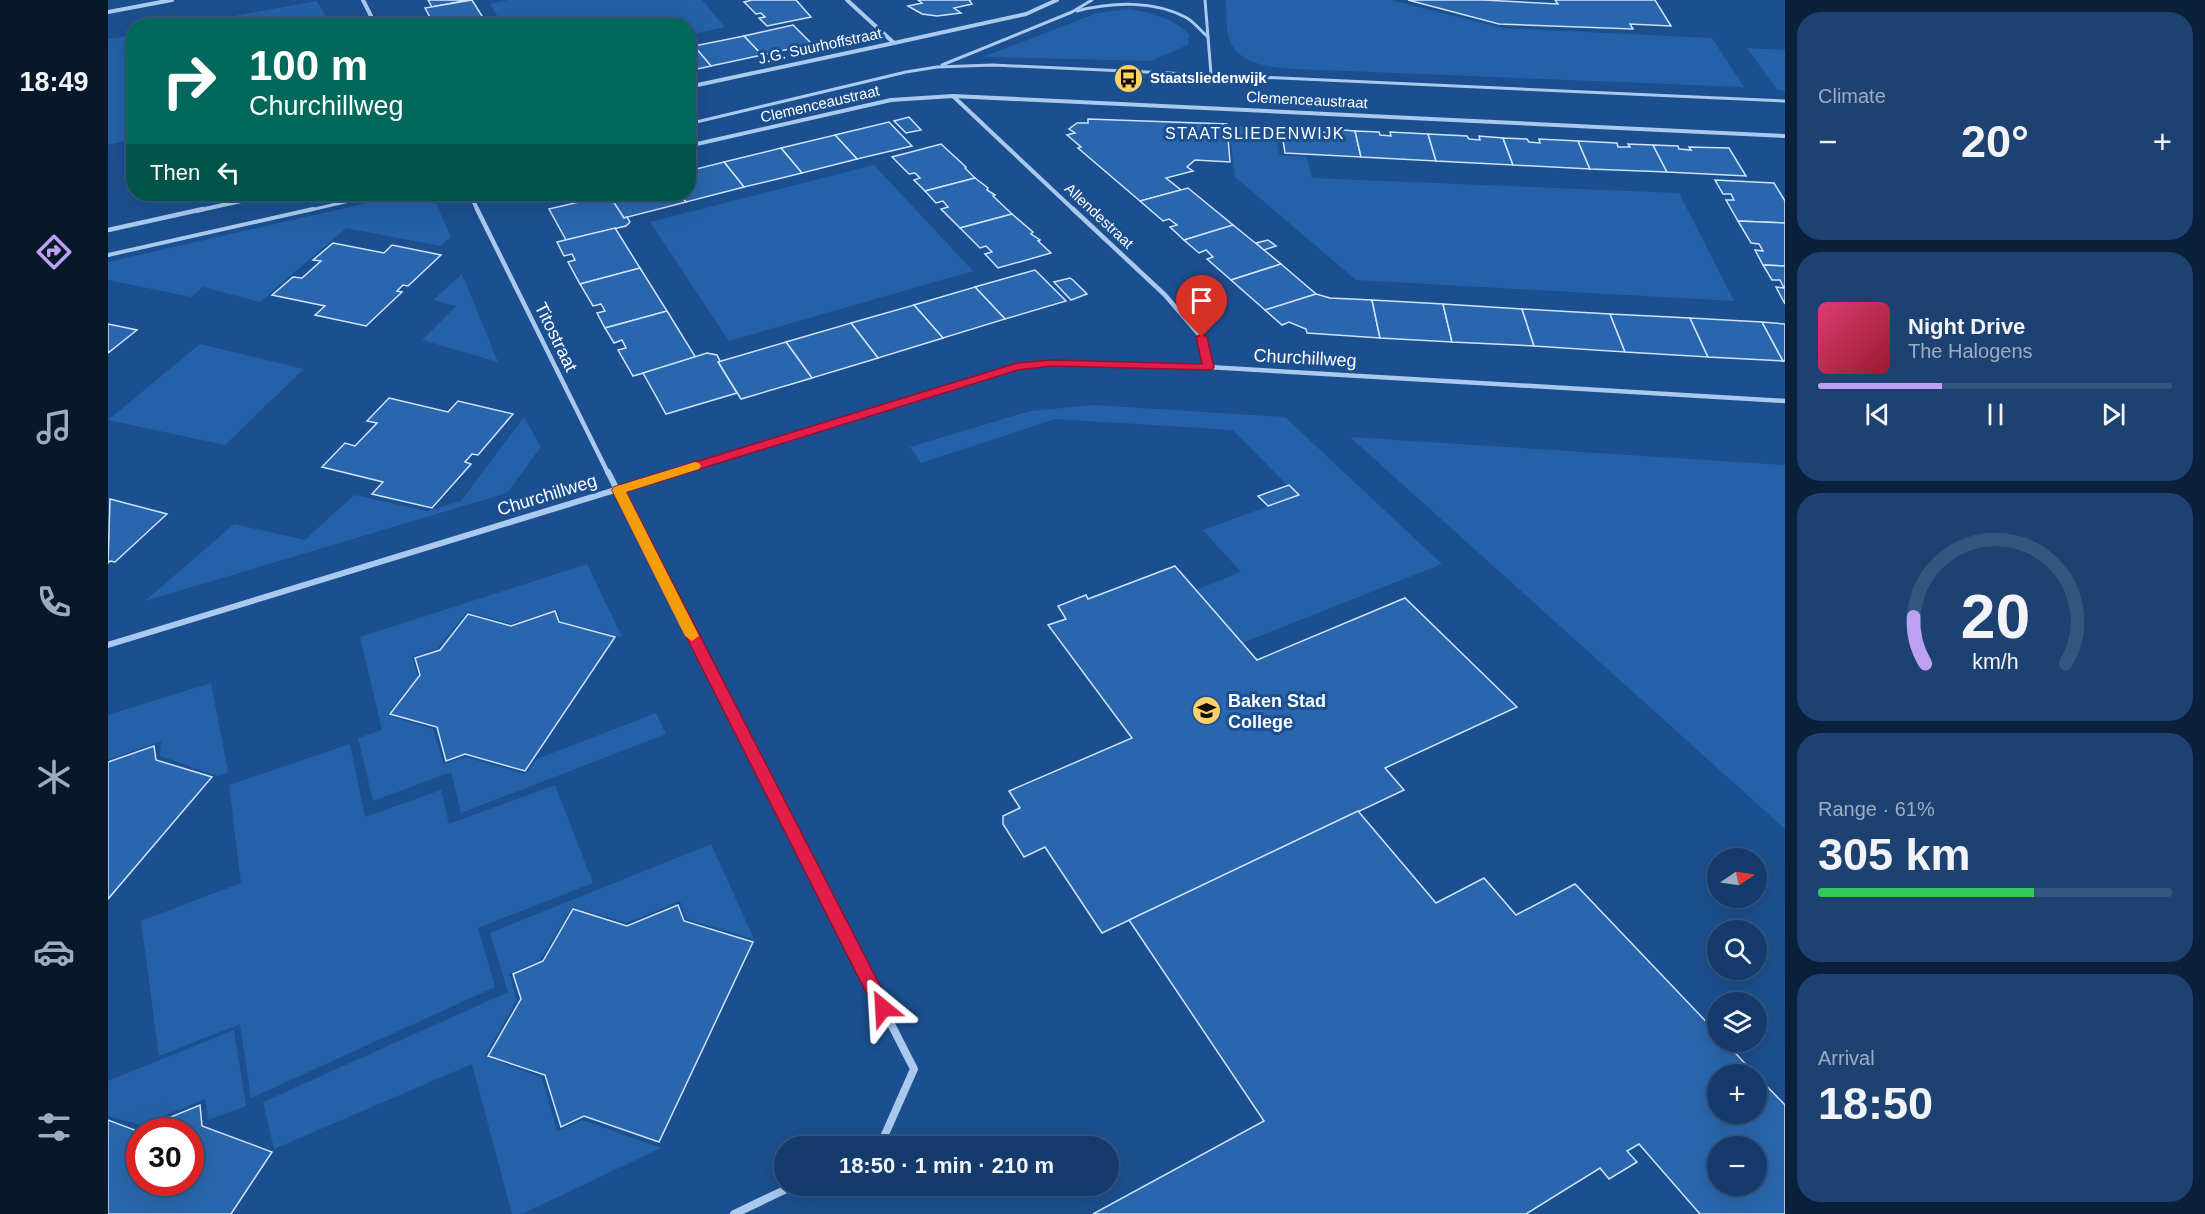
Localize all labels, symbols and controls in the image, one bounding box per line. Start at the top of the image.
street label: J.G. Suurhoffstraat [757,24,884,67]
icon: right [150,42,228,120]
text: 100 m [249,42,368,89]
bus stop icon: Staatsliedenwijk [1113,62,1145,94]
text: 18:49 [19,67,89,97]
place label: Staatsliedenwijk [1150,69,1267,86]
street label: Clemenceaustraat [759,81,882,125]
text: Climate [1818,85,1886,107]
street label: Clemenceaustraat [1246,88,1369,111]
text: Churchillweg [249,91,404,121]
text: 20° [1961,116,2029,167]
text: − [1818,123,1837,160]
text: + [2153,123,2172,160]
district label: STAATSLIEDENWIJK [1165,125,1345,142]
icon: left [212,156,245,189]
text: Then [150,160,200,185]
street label: Allendestraat [1062,180,1138,252]
icon: directions [33,231,75,273]
pin [1176,275,1227,337]
icon: arrive [1185,284,1218,317]
street label: Titostraat [531,299,581,375]
text: Night Drive [1908,314,2025,339]
text: The Halogens [1908,340,2033,362]
street label: Churchillweg [1253,345,1357,371]
icon: previous [1861,398,1894,431]
icon: pause [1979,398,2012,431]
icon: next [2097,398,2130,431]
icon: music [33,406,75,448]
street label: Churchillweg [495,470,599,520]
icon: phone [33,581,75,623]
text: 20 [1960,582,2030,651]
text: km/h [1972,650,2018,674]
place label: Baken Stad College [1228,691,1326,732]
school or university icon: Baken Stad College [1191,695,1223,727]
icon: climate [33,756,75,798]
text: Range · 61% [1818,798,1935,820]
text: 305 km [1818,829,1971,880]
north arrow [1707,848,1767,908]
map controls [1707,848,1767,1196]
button: search [1707,920,1767,980]
icon: car [33,931,75,973]
position arrow [851,976,915,1040]
button: layers [1707,992,1767,1052]
text: Arrival [1818,1047,1875,1069]
button: + [1707,1064,1767,1124]
text: 18:50 [1818,1078,1933,1129]
icon: filters [33,1106,75,1148]
speed limit sign: 30 [126,1118,204,1196]
button: − [1707,1136,1767,1196]
text: 18:50 · 1 min · 210 m [839,1153,1054,1178]

